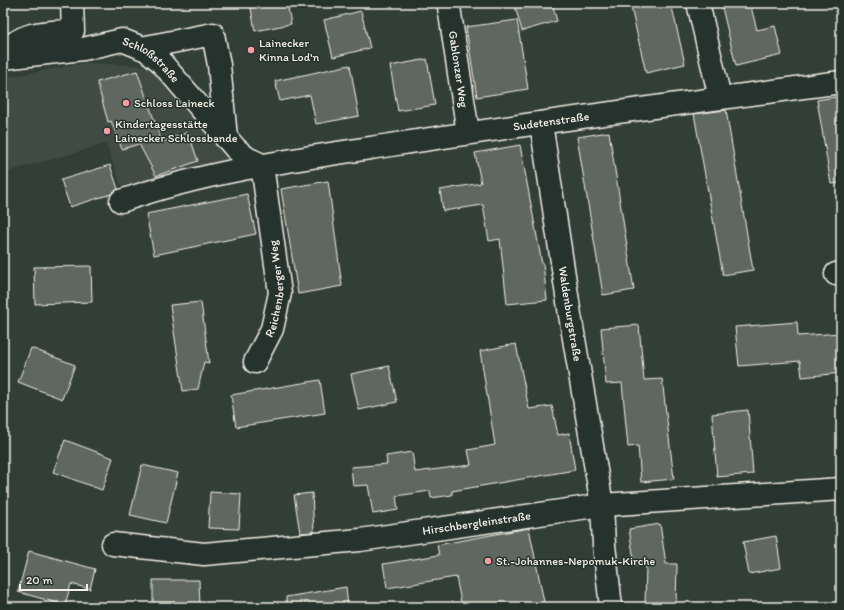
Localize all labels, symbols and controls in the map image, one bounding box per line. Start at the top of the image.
street label: Gablonzer Weg [446,30,471,109]
street label: Schloßstraße [120,34,183,86]
place label: Lainecker Kinna Lod'n [259,36,319,64]
marker: Lainecker Kinna Lod'n [246,45,256,55]
place label: Schloss Laineck [134,96,215,110]
marker: Schloss Laineck [121,98,131,108]
street label: Sudetenstraße [512,109,590,134]
place label: Kindertagesstätte Lainecker Schlossbande [115,117,238,145]
marker: Kindertagesstätte Lainecker Schlossbande [102,126,112,136]
street label: Reichenberger Weg [262,238,287,340]
street label: Waldenburgstraße [556,265,585,363]
street label: Hirschbergleinstraße [422,508,532,538]
place label: St.-Johannes-Nepomuk-Kirche [496,554,655,568]
marker: St.-Johannes-Nepomuk-Kirche [483,556,493,566]
scale bar [20,566,87,592]
text: 20 m [26,573,53,587]

